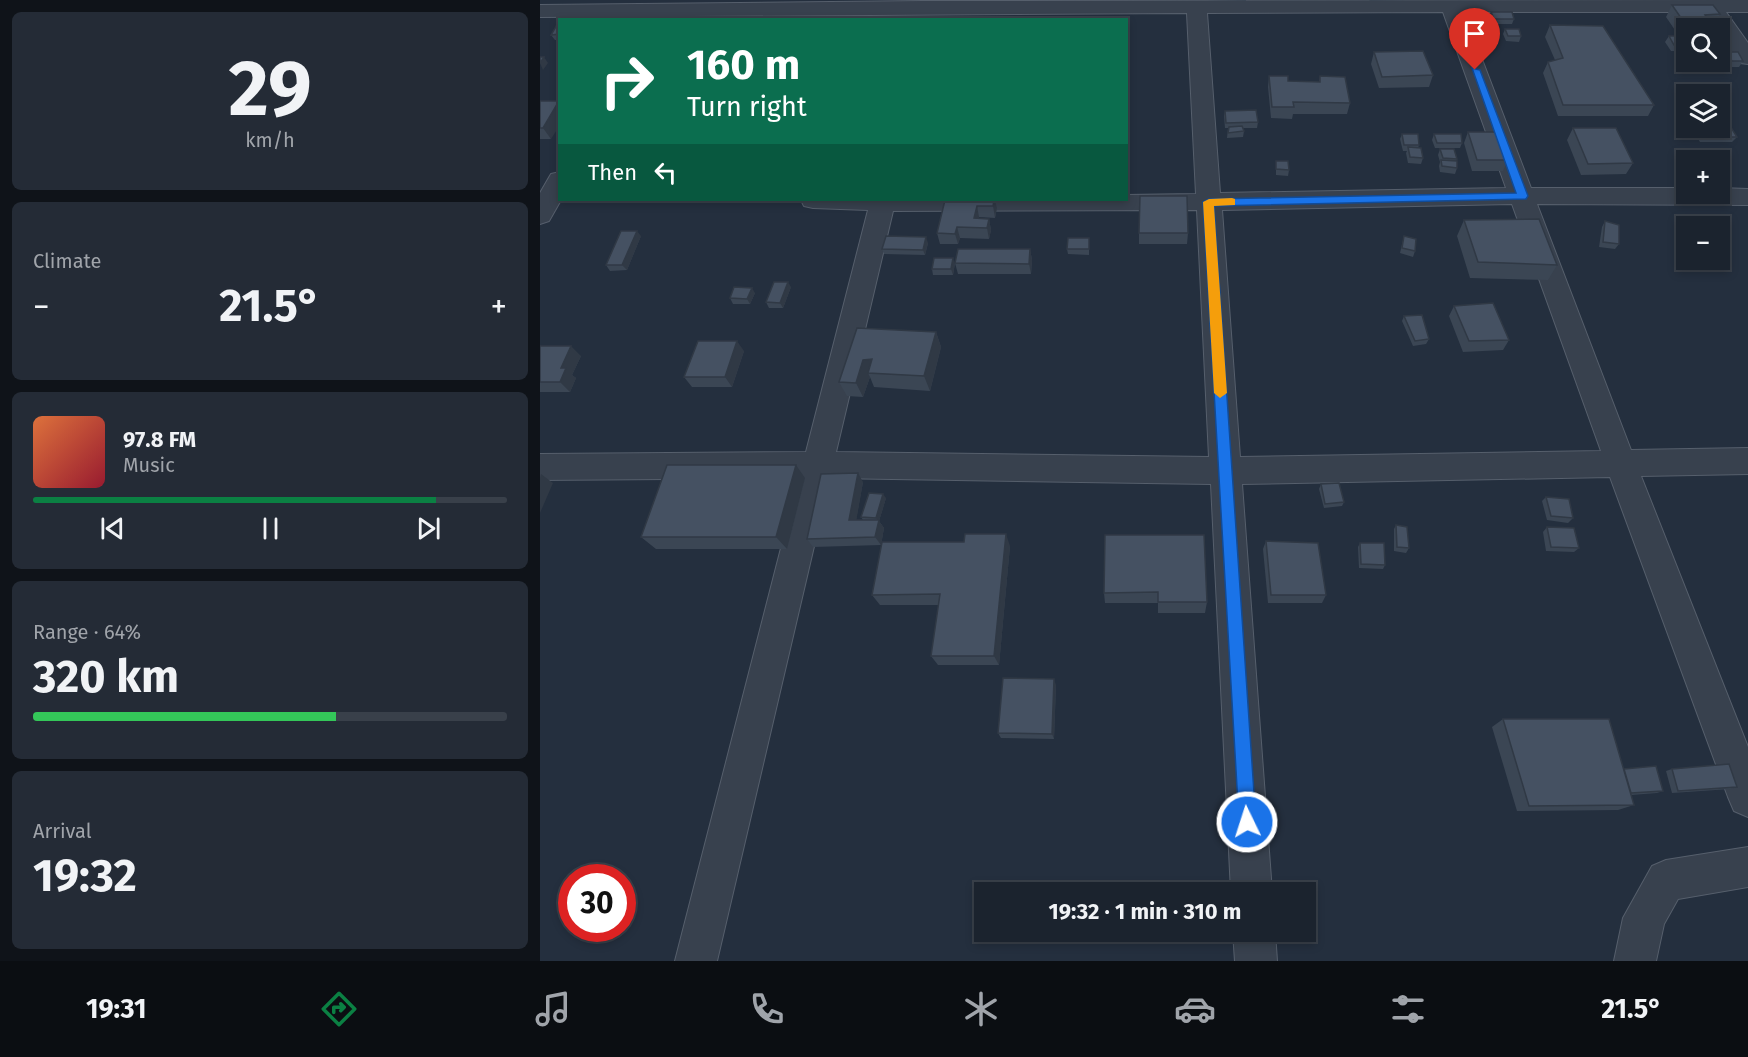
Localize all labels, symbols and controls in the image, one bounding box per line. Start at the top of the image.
pin [1449,8,1500,70]
icon: arrive [1458,17,1491,50]
map controls [1676,18,1730,270]
button: search [1676,18,1730,72]
text: 160 m [687,40,800,90]
text: 29 [228,42,312,136]
icon: right [588,42,666,120]
button: layers [1676,84,1730,138]
text: Turn right [687,91,807,123]
text: km/h [245,128,295,152]
button: + [1676,150,1730,204]
icon: left [649,156,682,189]
text: Then [588,159,637,186]
button: − [1676,216,1730,270]
text: Climate [33,249,101,273]
text: 21.5° [219,279,321,333]
text: − [33,287,50,327]
text: + [491,287,507,327]
text: 97.8 FM [123,426,196,453]
text: Music [123,453,175,477]
icon: previous [96,512,129,545]
icon: pause [254,512,287,545]
icon: next [412,512,445,545]
text: Range · 64% [33,620,141,644]
text: 320 km [33,650,179,704]
position arrow [1215,790,1279,854]
text: Arrival [33,819,92,843]
text: 19:32 [33,849,137,903]
speed limit sign: 30 [558,864,636,942]
text: 19:32 · 1 min · 310 m [1049,898,1241,925]
icon: directions [318,988,360,1030]
icon: music [532,988,574,1030]
icon: phone [746,988,788,1030]
icon: climate [960,988,1002,1030]
icon: car [1174,988,1216,1030]
icon: filters [1387,988,1429,1030]
text: 19:31 [86,993,146,1025]
text: 21.5° [1601,993,1662,1025]

